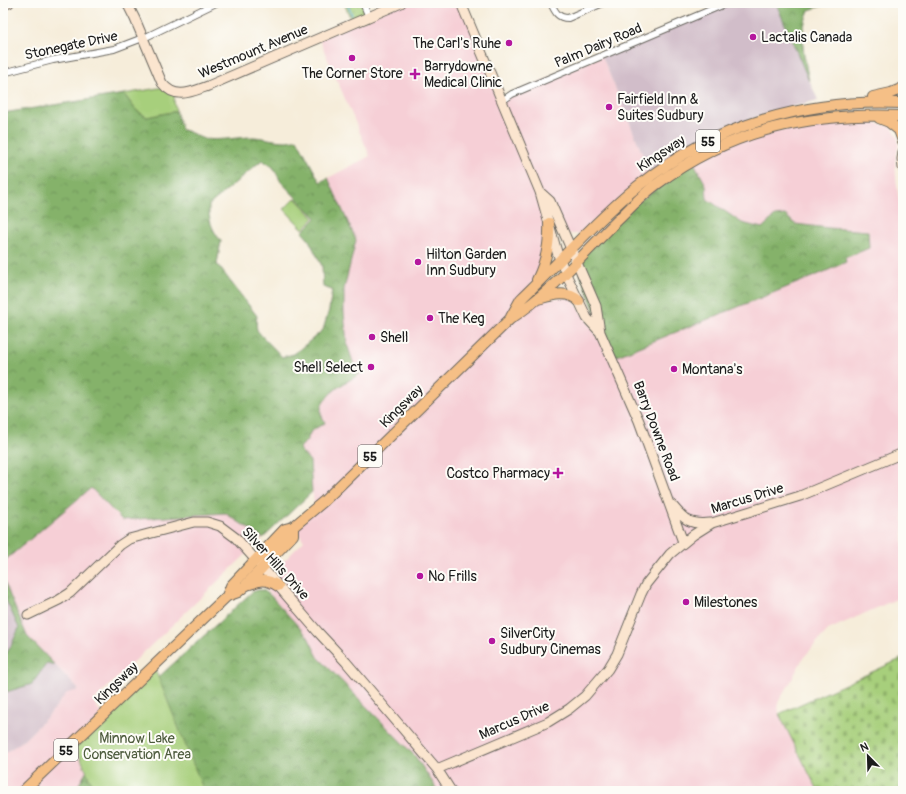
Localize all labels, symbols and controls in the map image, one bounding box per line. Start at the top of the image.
street label: Palm Dairy Road [552,19,645,72]
street label: Westmount Avenue [196,21,311,82]
street label: Stonegate Drive [23,27,119,64]
place label: Lactalis Canada [761,29,852,46]
marker: Lactalis Canada [748,32,758,42]
place label: The Carl's Ruhe [413,35,501,52]
marker: The Carl's Ruhe [504,38,514,48]
marker: The Corner Store [347,53,357,63]
place label: Barrydowne Medical Clinic [424,58,502,91]
place label: The Corner Store [301,65,403,82]
marker: Barrydowne Medical Clinic [409,68,421,80]
place label: Fairfield Inn & Suites Sudbury [617,91,704,124]
marker: Fairfield Inn & Suites Sudbury [604,102,614,112]
road number: 55 [696,130,720,152]
street label: Kingsway [634,132,689,175]
place label: Hilton Garden Inn Sudbury [426,246,507,279]
marker: Hilton Garden Inn Sudbury [413,257,423,267]
place label: The Keg [438,310,485,327]
marker: The Keg [425,313,435,323]
place label: Shell [380,329,408,346]
marker: Shell [367,332,377,342]
place label: Shell Select [294,359,363,376]
place label: Montana's [682,361,743,378]
marker: Shell Select [366,362,376,372]
marker: Montana's [669,364,679,374]
street label: Barry Downe Road [630,379,683,484]
street label: Kingsway [376,381,426,431]
road number: 55 [358,445,382,467]
place label: Costco Pharmacy [446,465,550,482]
marker: Costco Pharmacy [553,468,563,478]
street label: Marcus Drive [709,479,786,518]
street label: Silver Hills Drive [238,523,313,603]
place label: No Frills [428,568,478,585]
marker: No Frills [415,571,425,581]
place label: Milestones [694,594,758,611]
marker: Milestones [681,597,691,607]
place label: SilverCity Sudbury Cinemas [500,625,602,658]
marker: SilverCity Sudbury Cinemas [487,636,497,646]
street label: Kingsway [91,658,142,708]
street label: Marcus Drive [477,697,552,743]
park label: Minnow Lake Conservation Area [83,730,191,763]
north arrow [848,736,888,776]
road number: 55 [54,739,78,761]
text: N [858,740,871,755]

